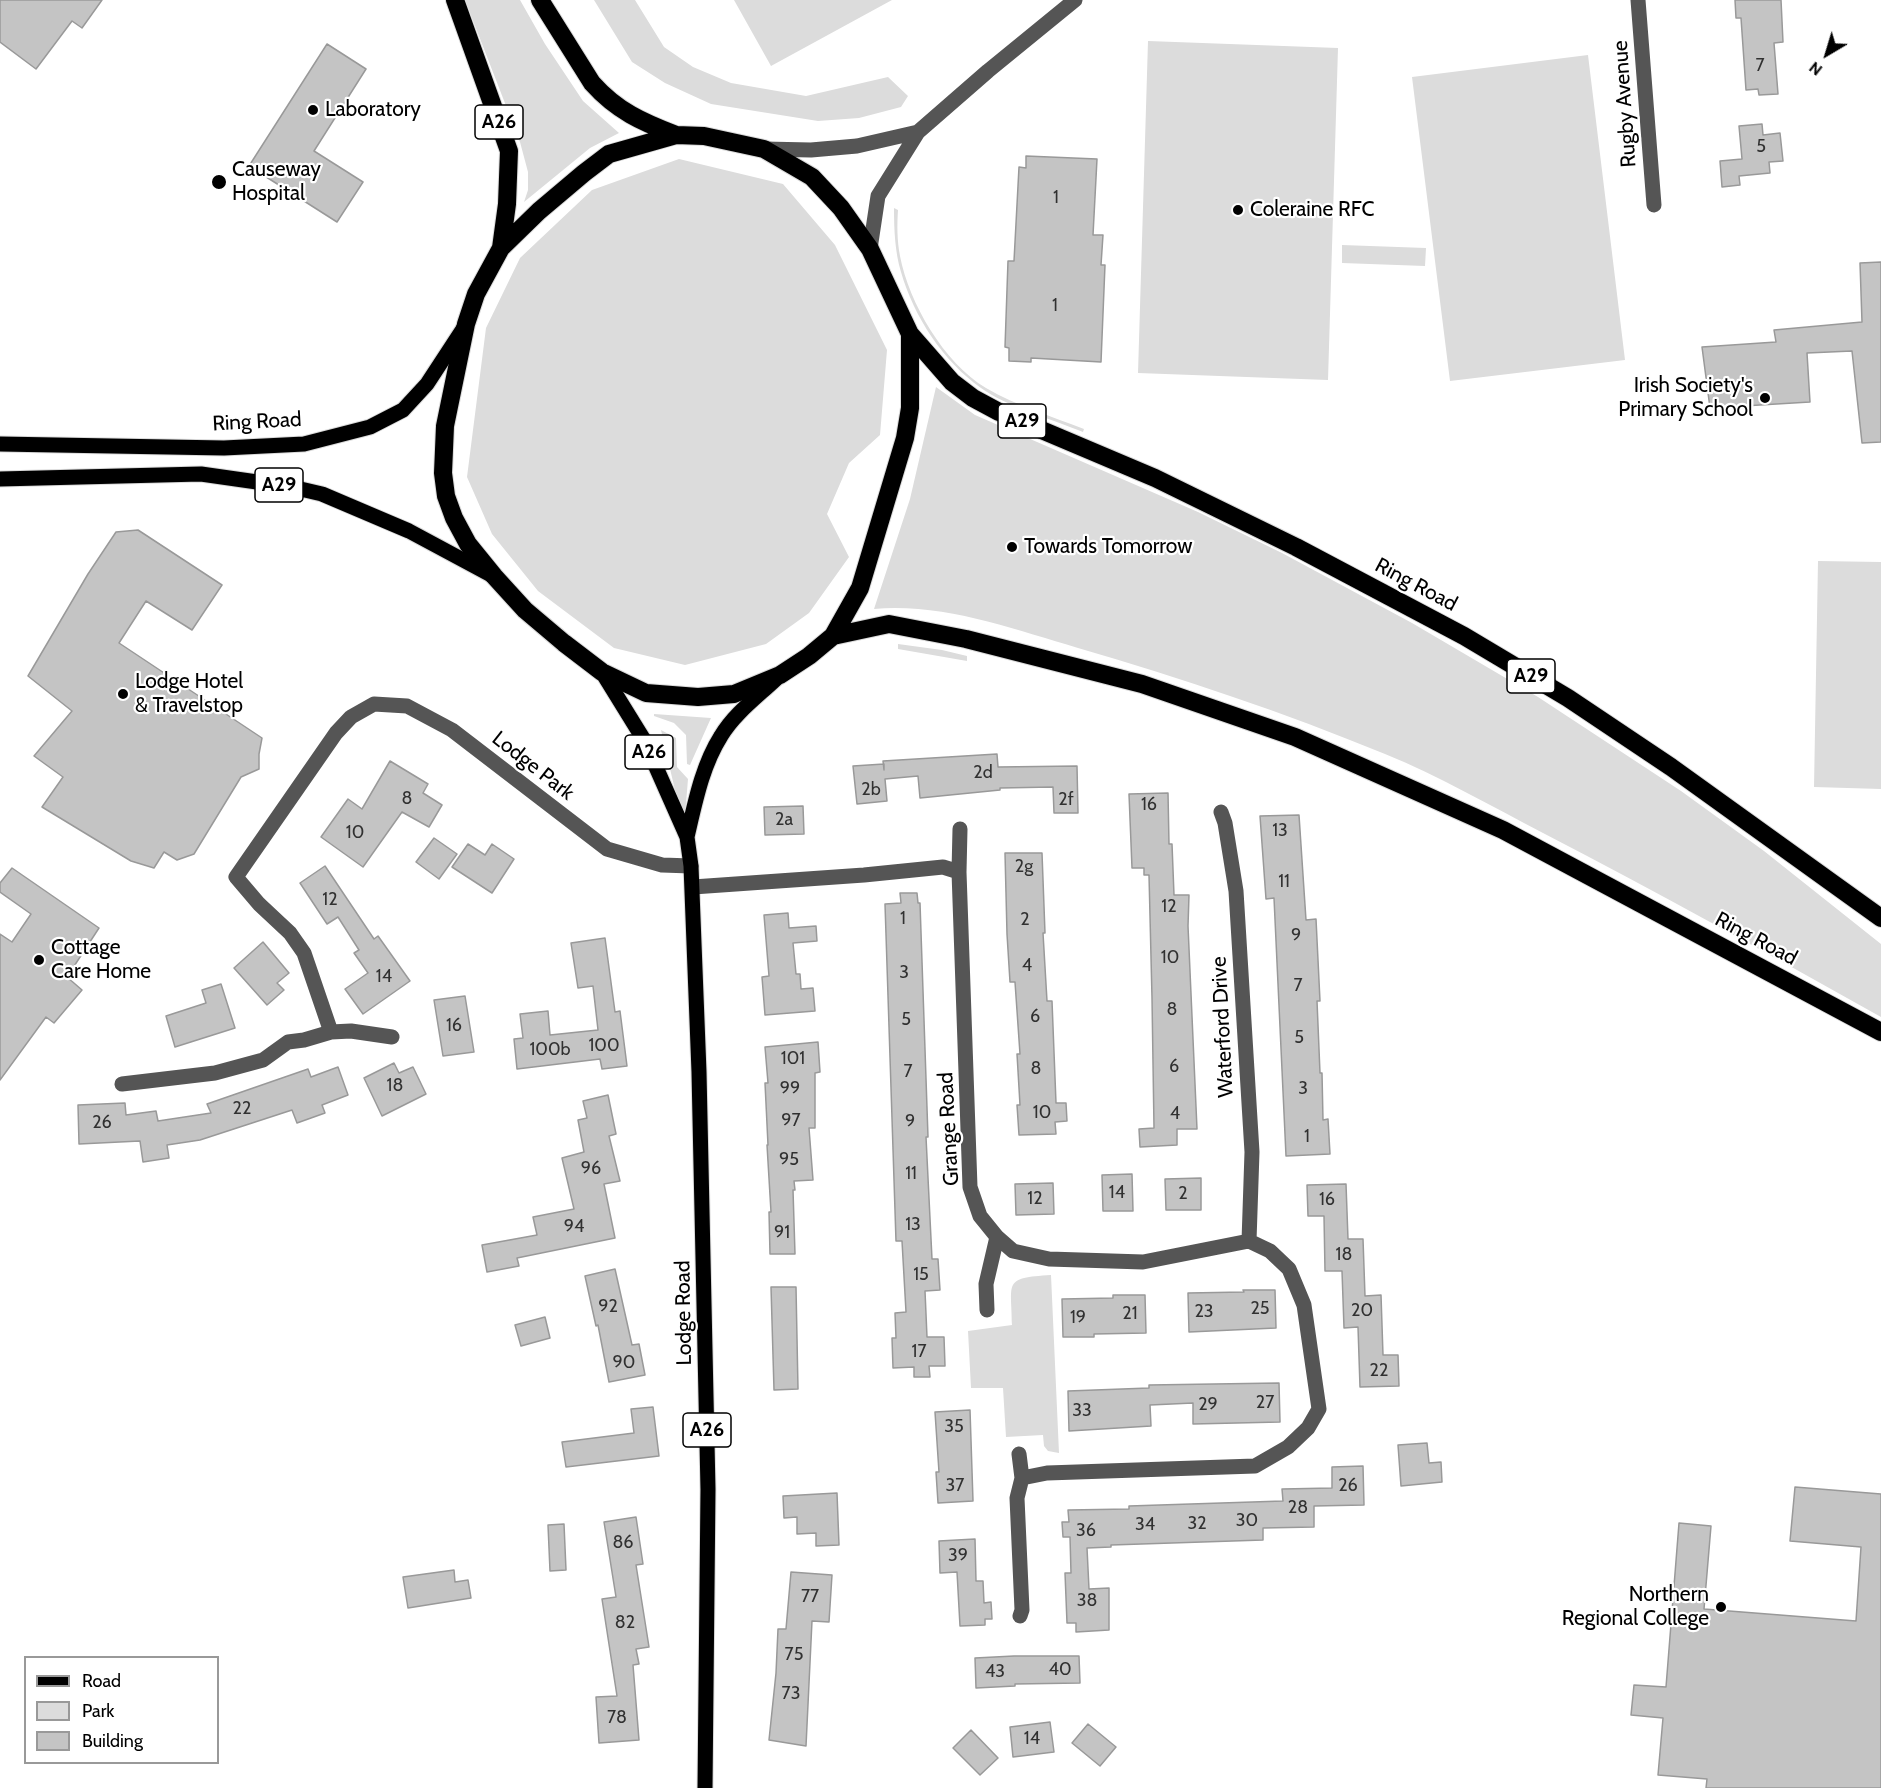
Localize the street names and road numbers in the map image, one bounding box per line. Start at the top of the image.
street label: Rugby Avenue [1608,40,1642,168]
road number: A26 [475,105,523,139]
road number: A29 [998,404,1046,438]
street label: Ring Road [212,407,302,437]
road number: A29 [255,468,303,502]
street label: Ring Road [1371,553,1461,617]
road number: A29 [1507,659,1555,693]
street label: Lodge Park [487,726,579,806]
road number: A26 [625,735,673,769]
street label: Ring Road [1711,907,1801,971]
street label: Waterford Drive [1207,956,1239,1098]
street label: Grange Road [933,1072,965,1186]
street label: Lodge Road [670,1260,698,1366]
road number: A26 [683,1413,731,1447]

